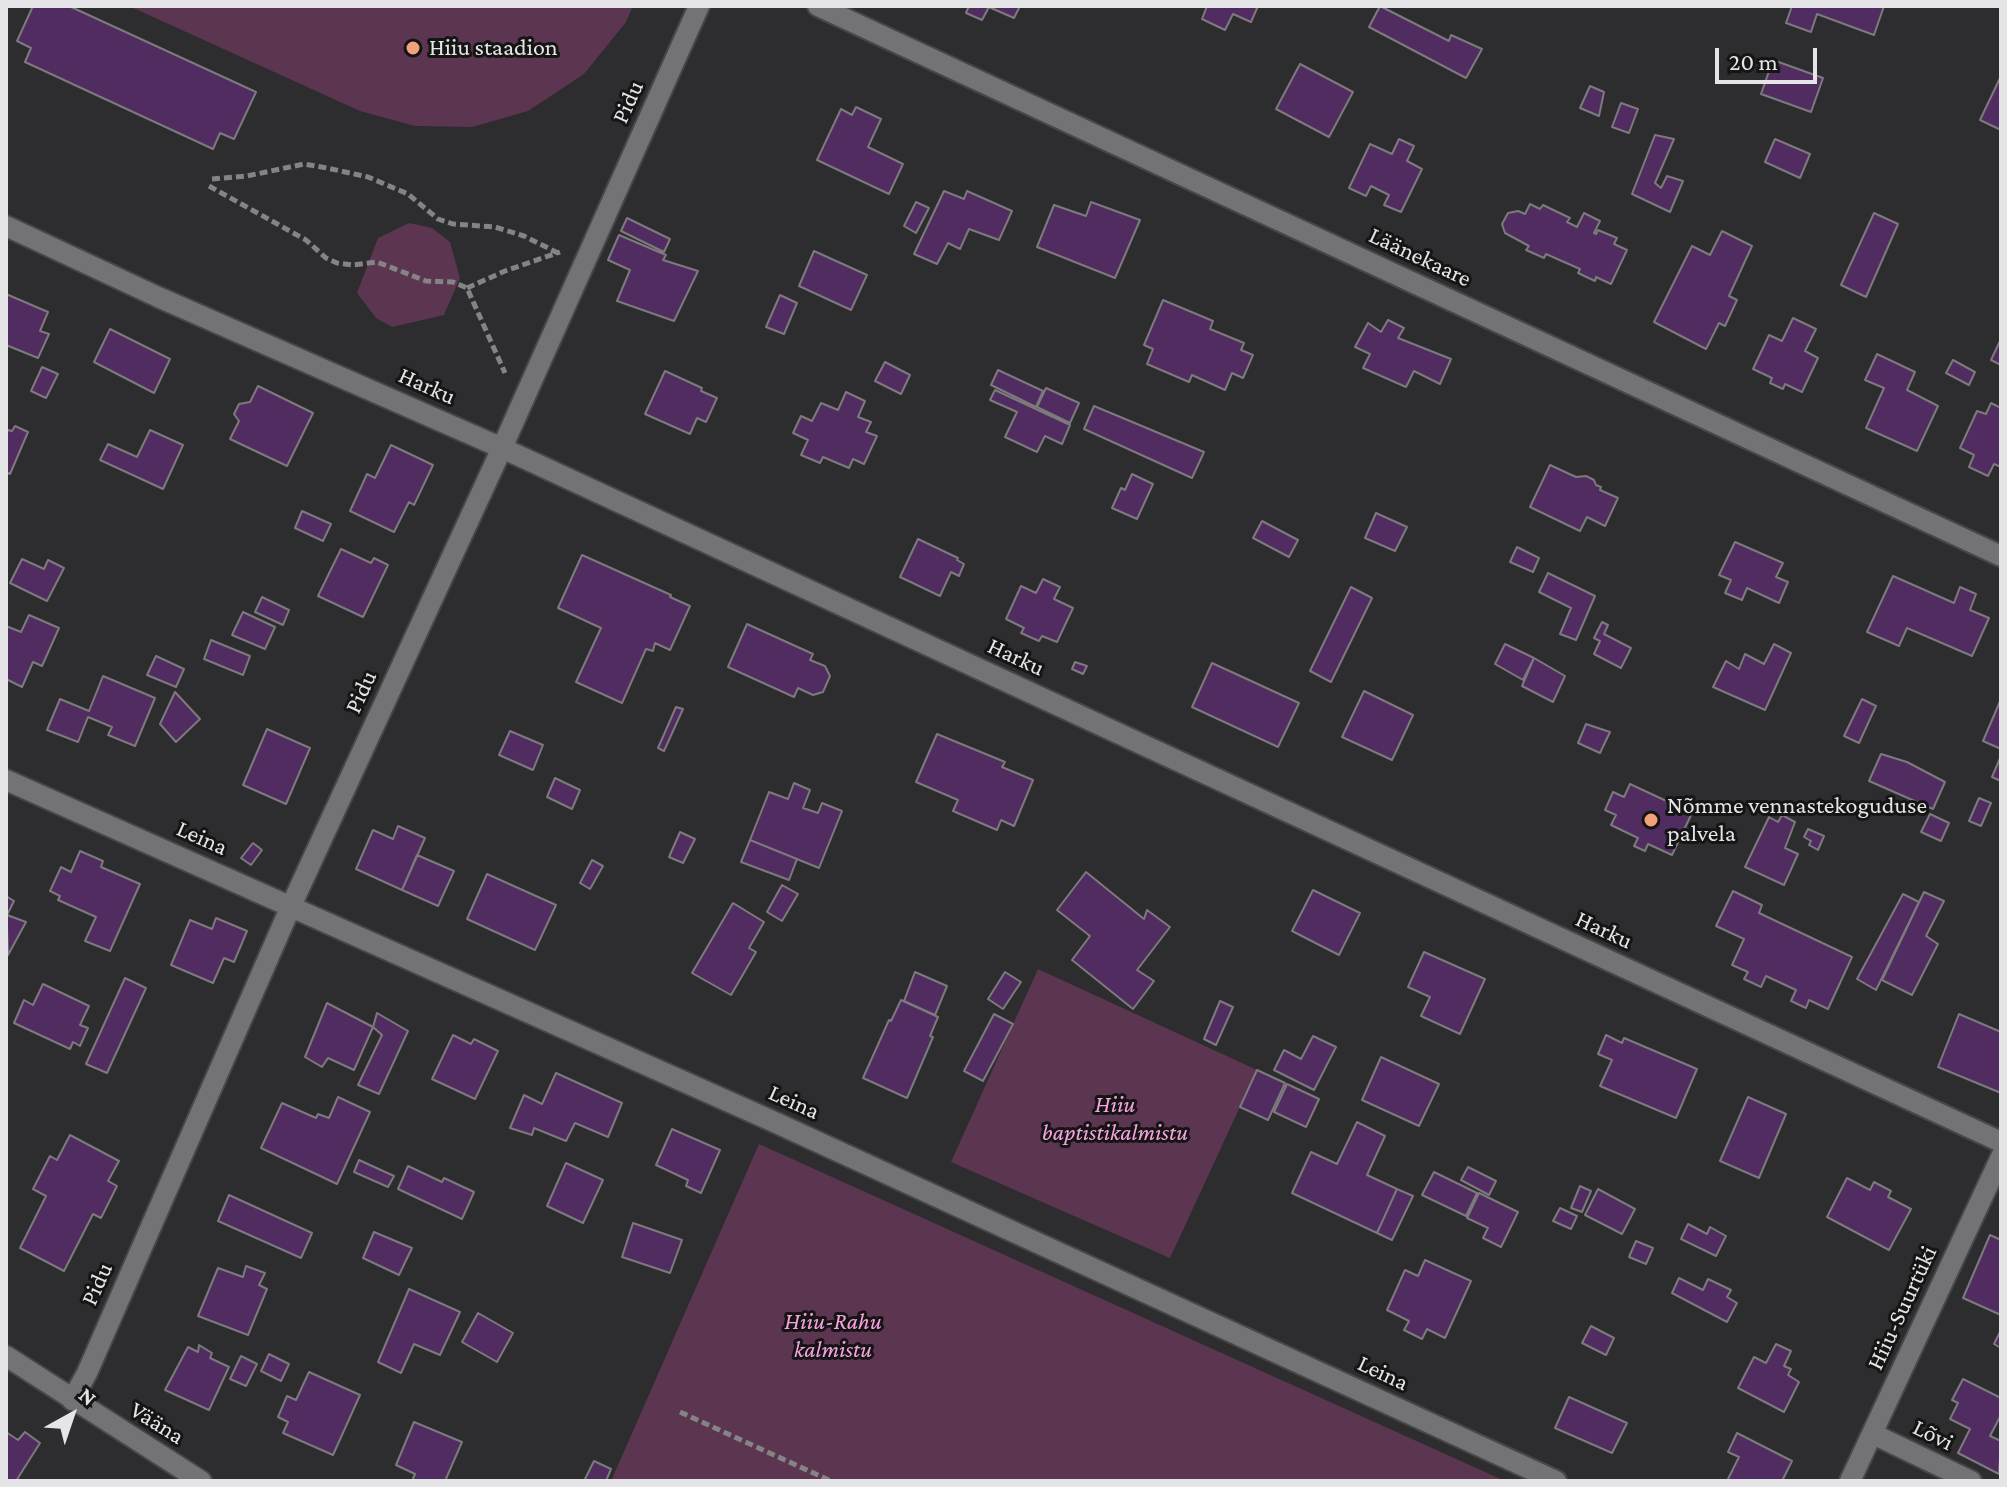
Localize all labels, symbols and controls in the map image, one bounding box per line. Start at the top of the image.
scale bar [1719,32,1821,82]
place label: Hiiu staadion [429,34,558,62]
marker: Hiiu staadion [404,39,422,57]
text: 20 m [1729,48,1778,75]
street label: Pidu [606,76,650,128]
street label: Läänekaare [1364,221,1476,293]
street label: Harku [394,361,460,411]
street label: Harku [983,631,1049,683]
street label: Pidu [339,666,383,718]
place label: Nõmme vennastekoguduse palvela [1667,792,1927,848]
marker: Nõmme vennastekoguduse palvela [1642,811,1660,829]
street label: Leina [172,814,232,862]
street label: Harku [1571,904,1637,956]
street label: Leina [764,1078,824,1126]
park label: Hiiu baptistikalmistu [1042,1091,1188,1147]
street label: Hiiu-Suurtüki [1861,1241,1943,1375]
street label: Pidu [75,1258,119,1310]
park label: Hiiu-Rahu kalmistu [784,1308,882,1364]
street label: Leina [1353,1349,1413,1397]
north arrow [32,1375,112,1455]
text: N [74,1382,102,1411]
street label: Vääna [124,1395,190,1451]
street label: Lõvi [1908,1413,1958,1457]

